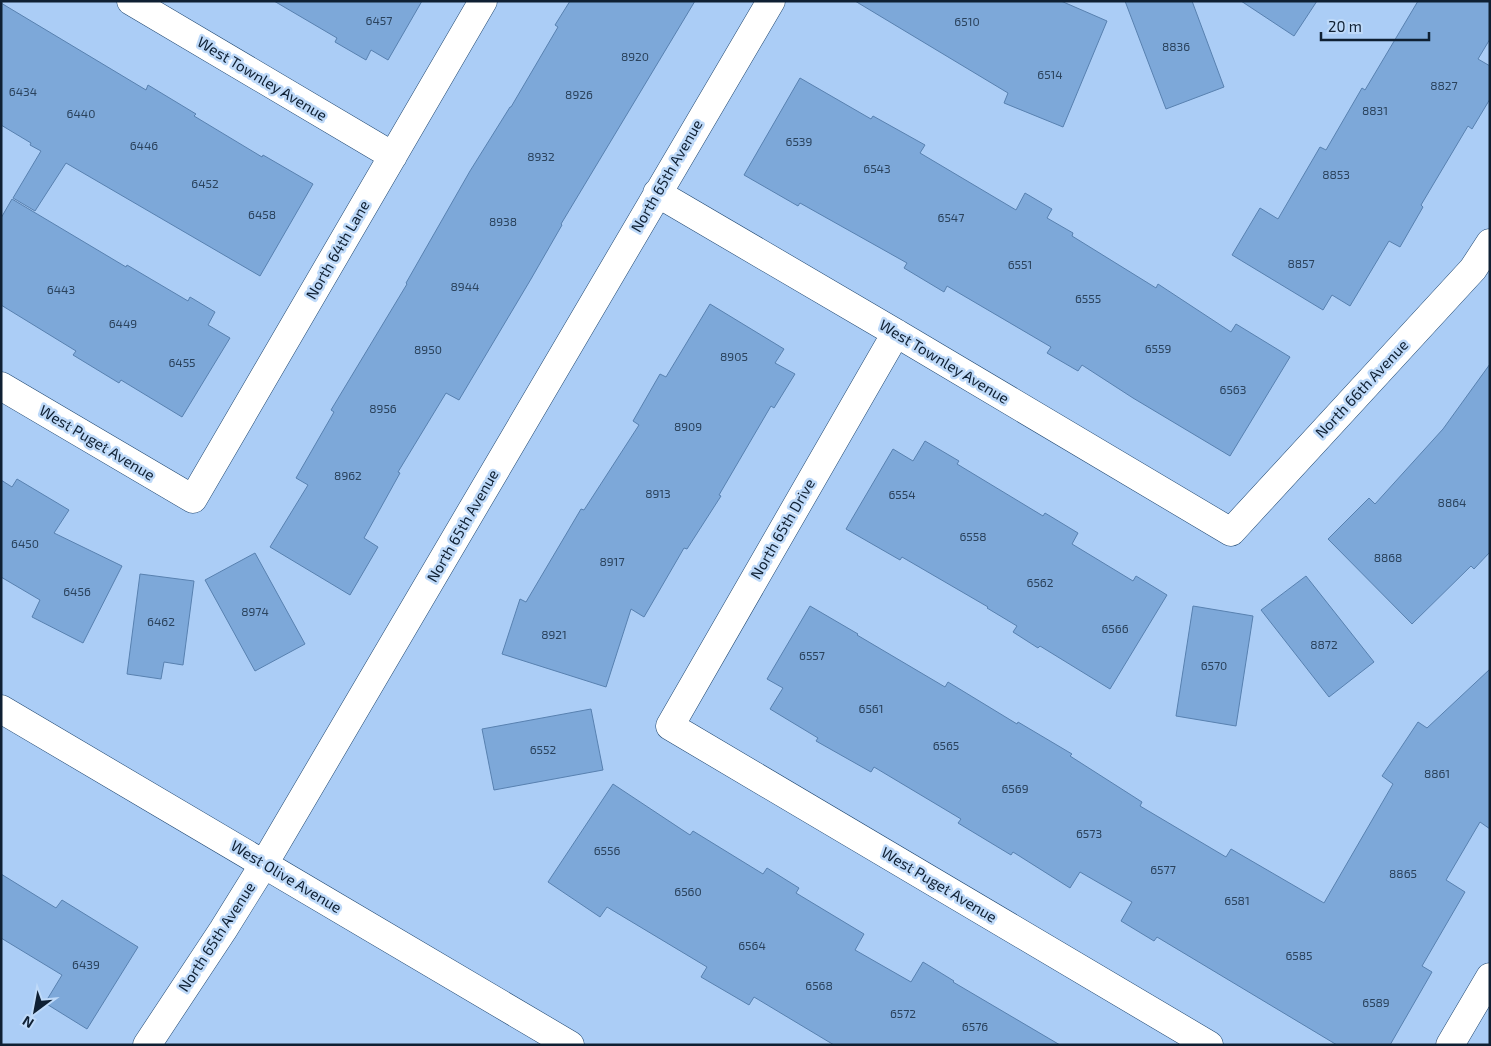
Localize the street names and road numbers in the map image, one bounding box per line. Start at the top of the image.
street label: West Townley Avenue [194,32,331,124]
street label: North 65th Avenue [627,116,706,235]
street label: North 64th Lane [302,197,373,302]
street label: West Townley Avenue [876,315,1013,407]
street label: North 66th Avenue [1311,335,1411,441]
street label: West Puget Avenue [37,401,158,484]
street label: North 65th Avenue [423,466,502,585]
street label: North 65th Drive [746,475,818,582]
street label: West Olive Avenue [228,836,345,916]
street label: West Puget Avenue [879,843,1000,926]
street label: North 65th Avenue [174,878,258,995]

